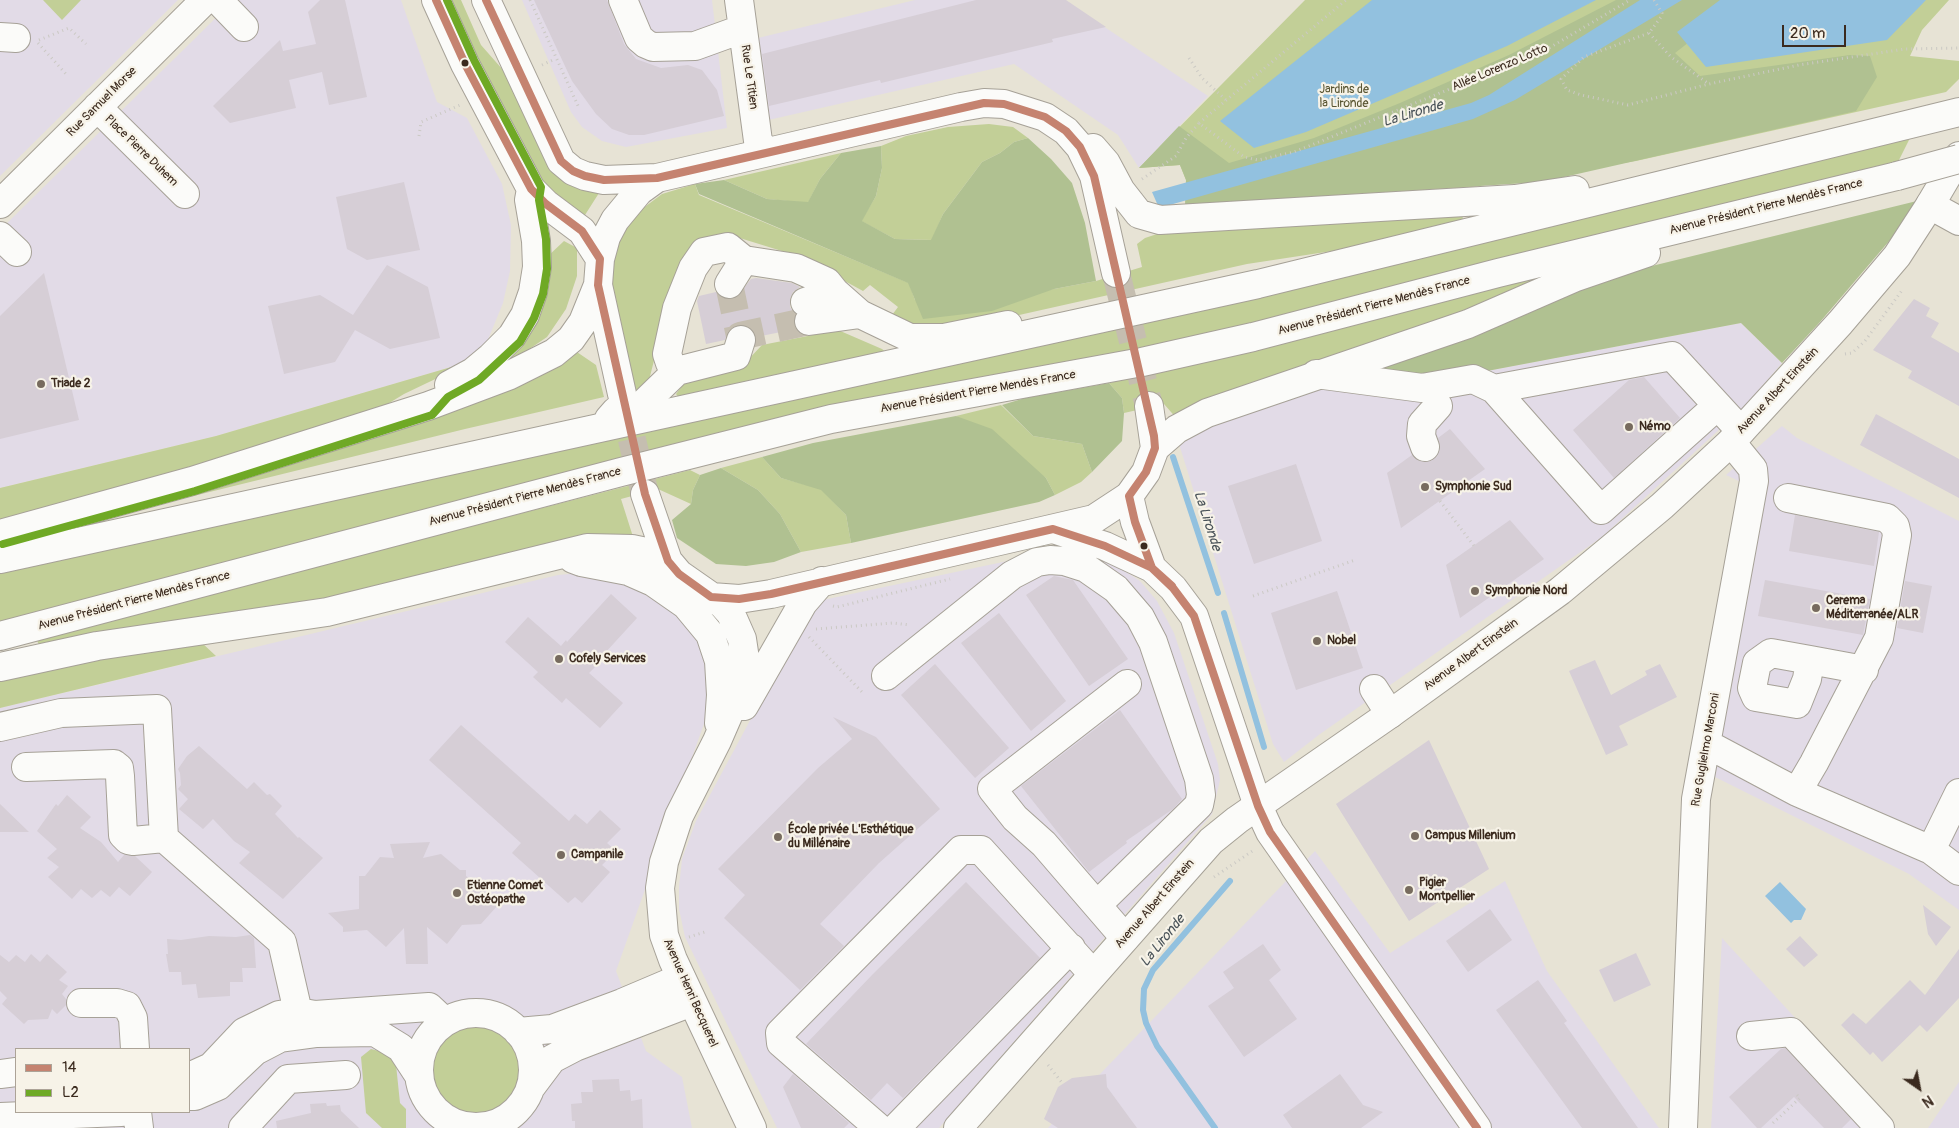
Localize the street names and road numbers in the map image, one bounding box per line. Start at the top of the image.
street label: Allée Lorenzo Lotto [1450,41,1550,95]
street label: Rue Le Titien [737,44,761,110]
street label: Rue Samuel Morse [64,64,140,140]
street label: Place Pierre Duhem [101,112,181,190]
street label: Avenue Président Pierre Mendès France [1668,176,1864,238]
street label: Avenue Président Pierre Mendès France [1276,273,1472,339]
street label: Avenue Albert Einstein [1734,345,1822,437]
street label: Avenue Président Pierre Mendès France [879,368,1077,416]
street label: Avenue Président Pierre Mendès France [427,464,623,530]
street label: Avenue Président Pierre Mendès France [36,568,232,634]
street label: Avenue Albert Einstein [1421,616,1521,694]
street label: Rue Guglielmo Marconi [1689,692,1723,808]
street label: Avenue Albert Einstein [1112,856,1198,952]
street label: Avenue Henri Becquerel [660,936,720,1050]

